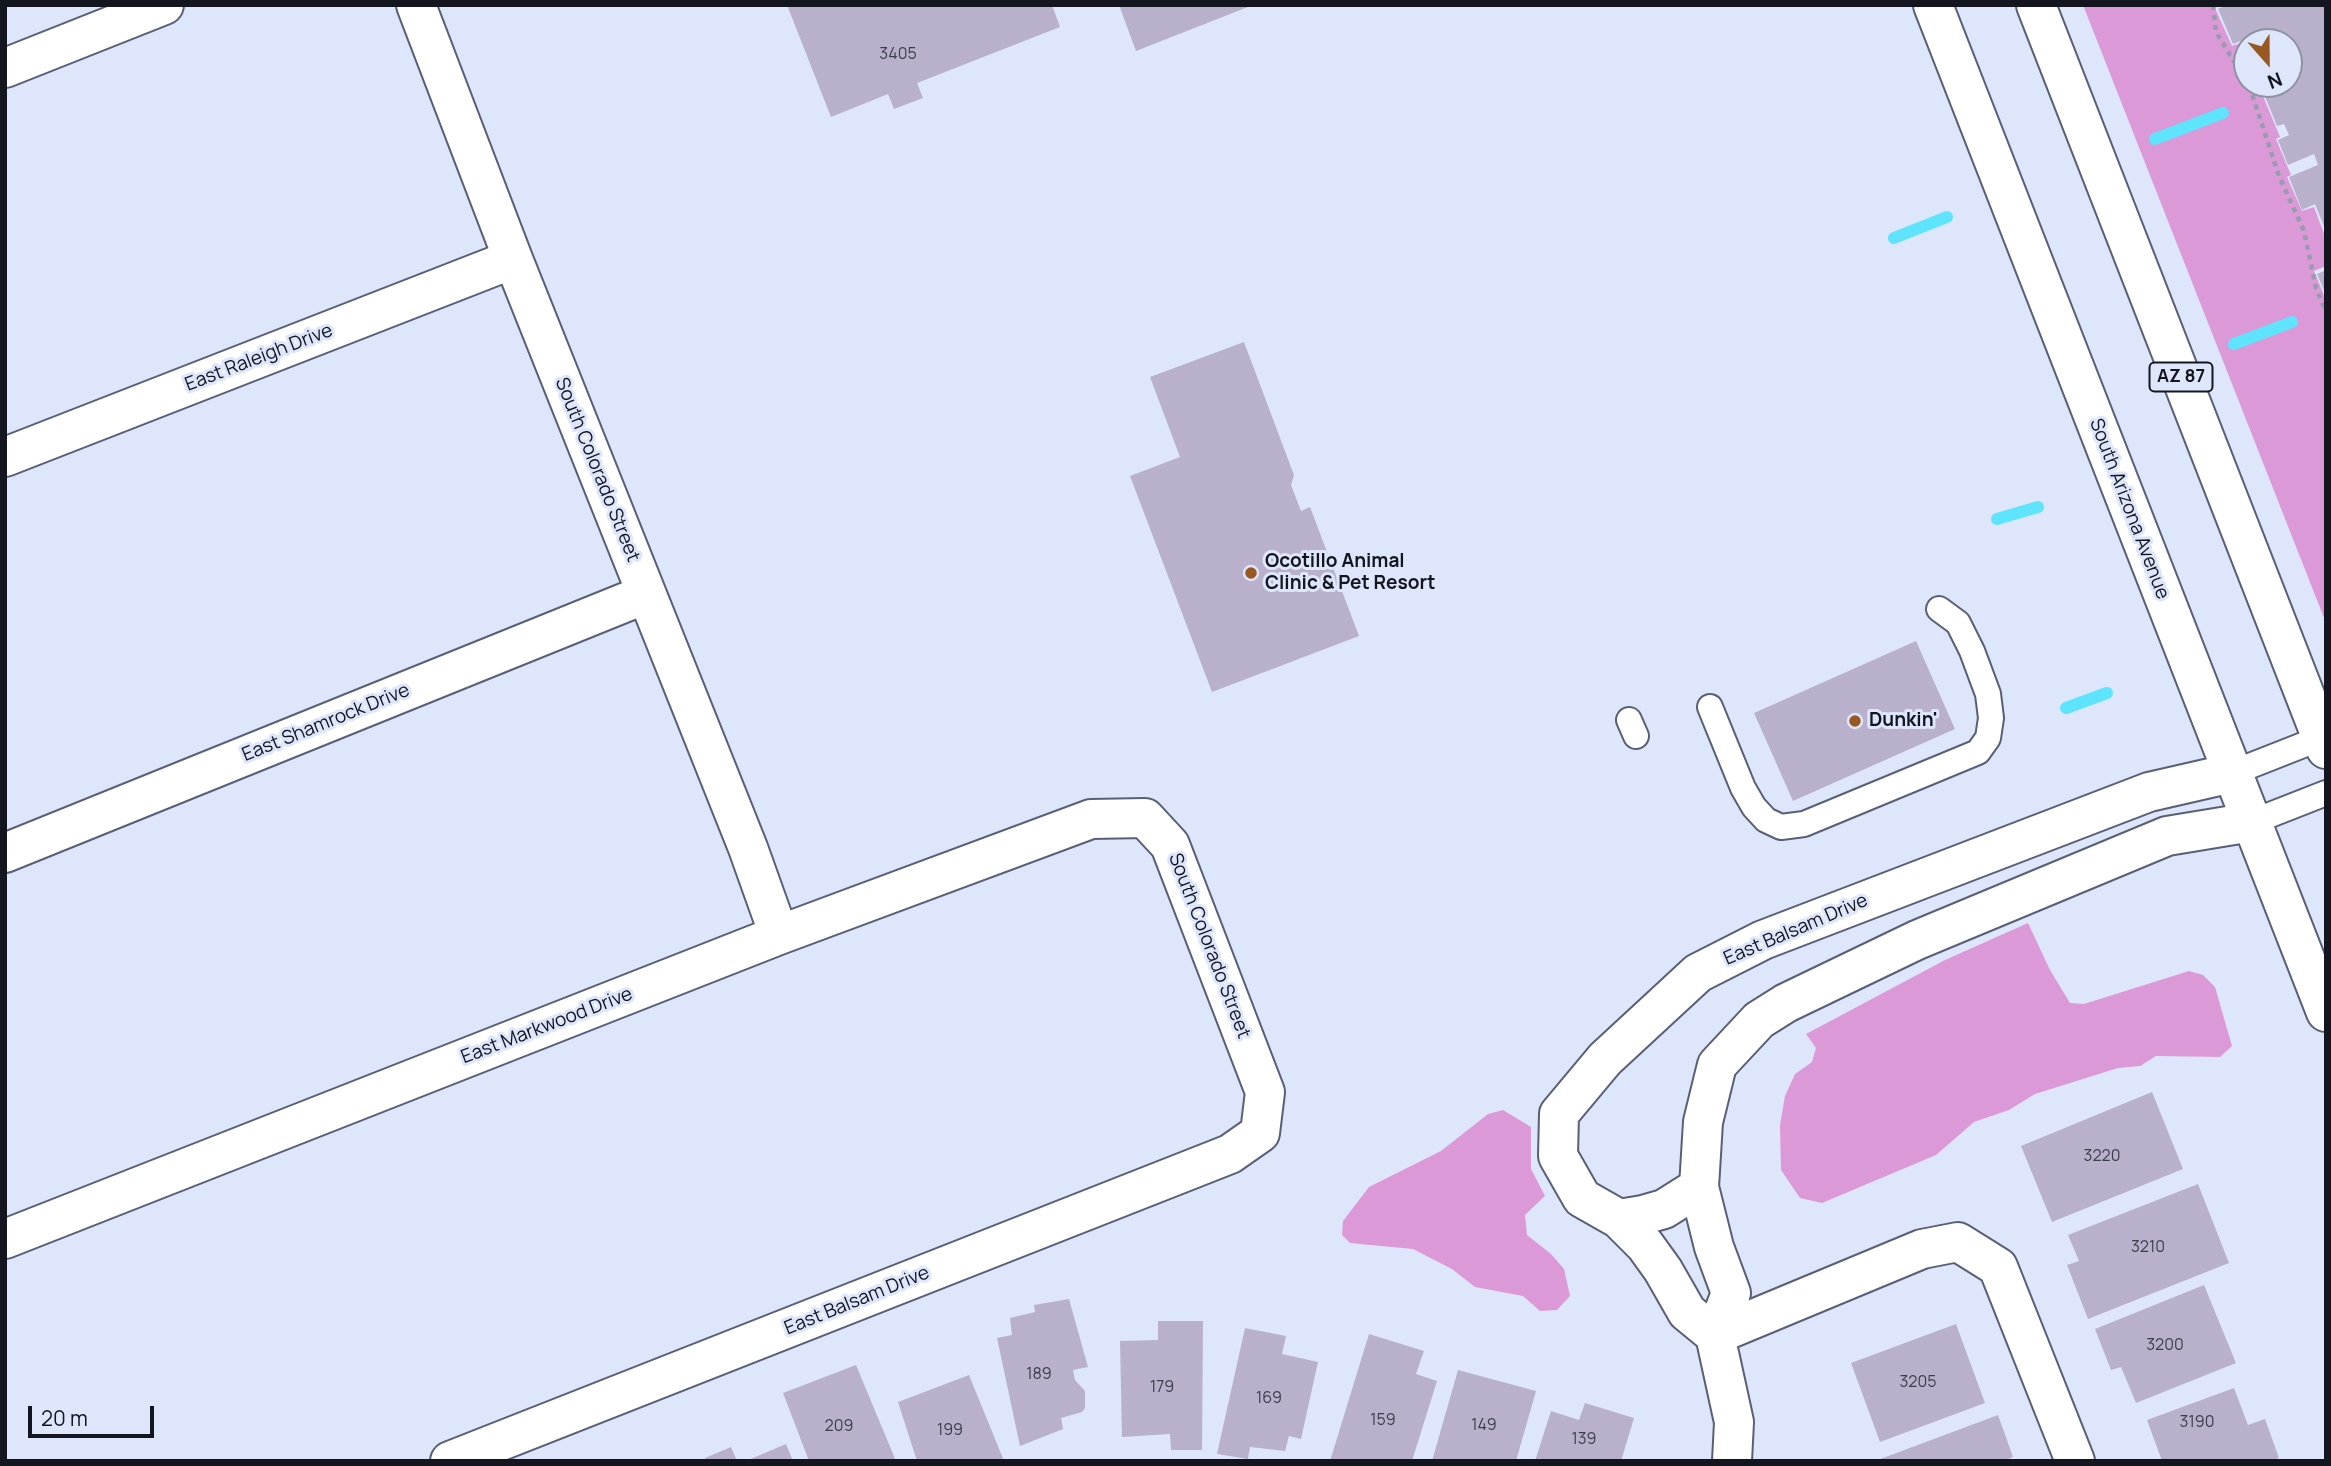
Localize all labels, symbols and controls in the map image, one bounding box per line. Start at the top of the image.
north arrow [2233,28,2303,98]
house number: 3405 [879,45,917,65]
text: N [2264,66,2286,95]
street label: East Raleigh Drive [182,319,336,397]
road number: AZ 87 [2150,362,2212,391]
street label: South Colorado Street [550,375,644,565]
street label: South Arizona Avenue [2084,416,2174,602]
place label: Ocotillo Animal Clinic & Pet Resort [1265,551,1435,595]
marker: Ocotillo Animal Clinic & Pet Resort [1243,565,1259,581]
street label: East Shamrock Drive [239,679,413,767]
place label: Dunkin' [1869,710,1938,732]
marker: Dunkin' [1847,713,1863,729]
street label: South Colorado Street [1163,850,1255,1042]
street label: East Balsam Drive [1721,889,1871,971]
street label: East Markwood Drive [458,983,636,1069]
house number: 3220 [2084,1147,2120,1167]
house number: 3210 [2131,1238,2165,1258]
street label: East Balsam Drive [781,1262,933,1340]
house number: 3200 [2146,1336,2184,1356]
house number: 189 [1026,1365,1052,1385]
house number: 3205 [1900,1373,1936,1393]
house number: 179 [1150,1378,1174,1398]
house number: 169 [1256,1389,1282,1409]
scale bar [32,1392,158,1436]
text: 20 m [41,1404,88,1432]
house number: 159 [1370,1411,1396,1431]
house number: 3190 [2180,1413,2214,1433]
house number: 149 [1471,1416,1497,1436]
house number: 209 [825,1417,853,1437]
house number: 199 [937,1421,963,1441]
house number: 139 [1571,1430,1597,1450]

